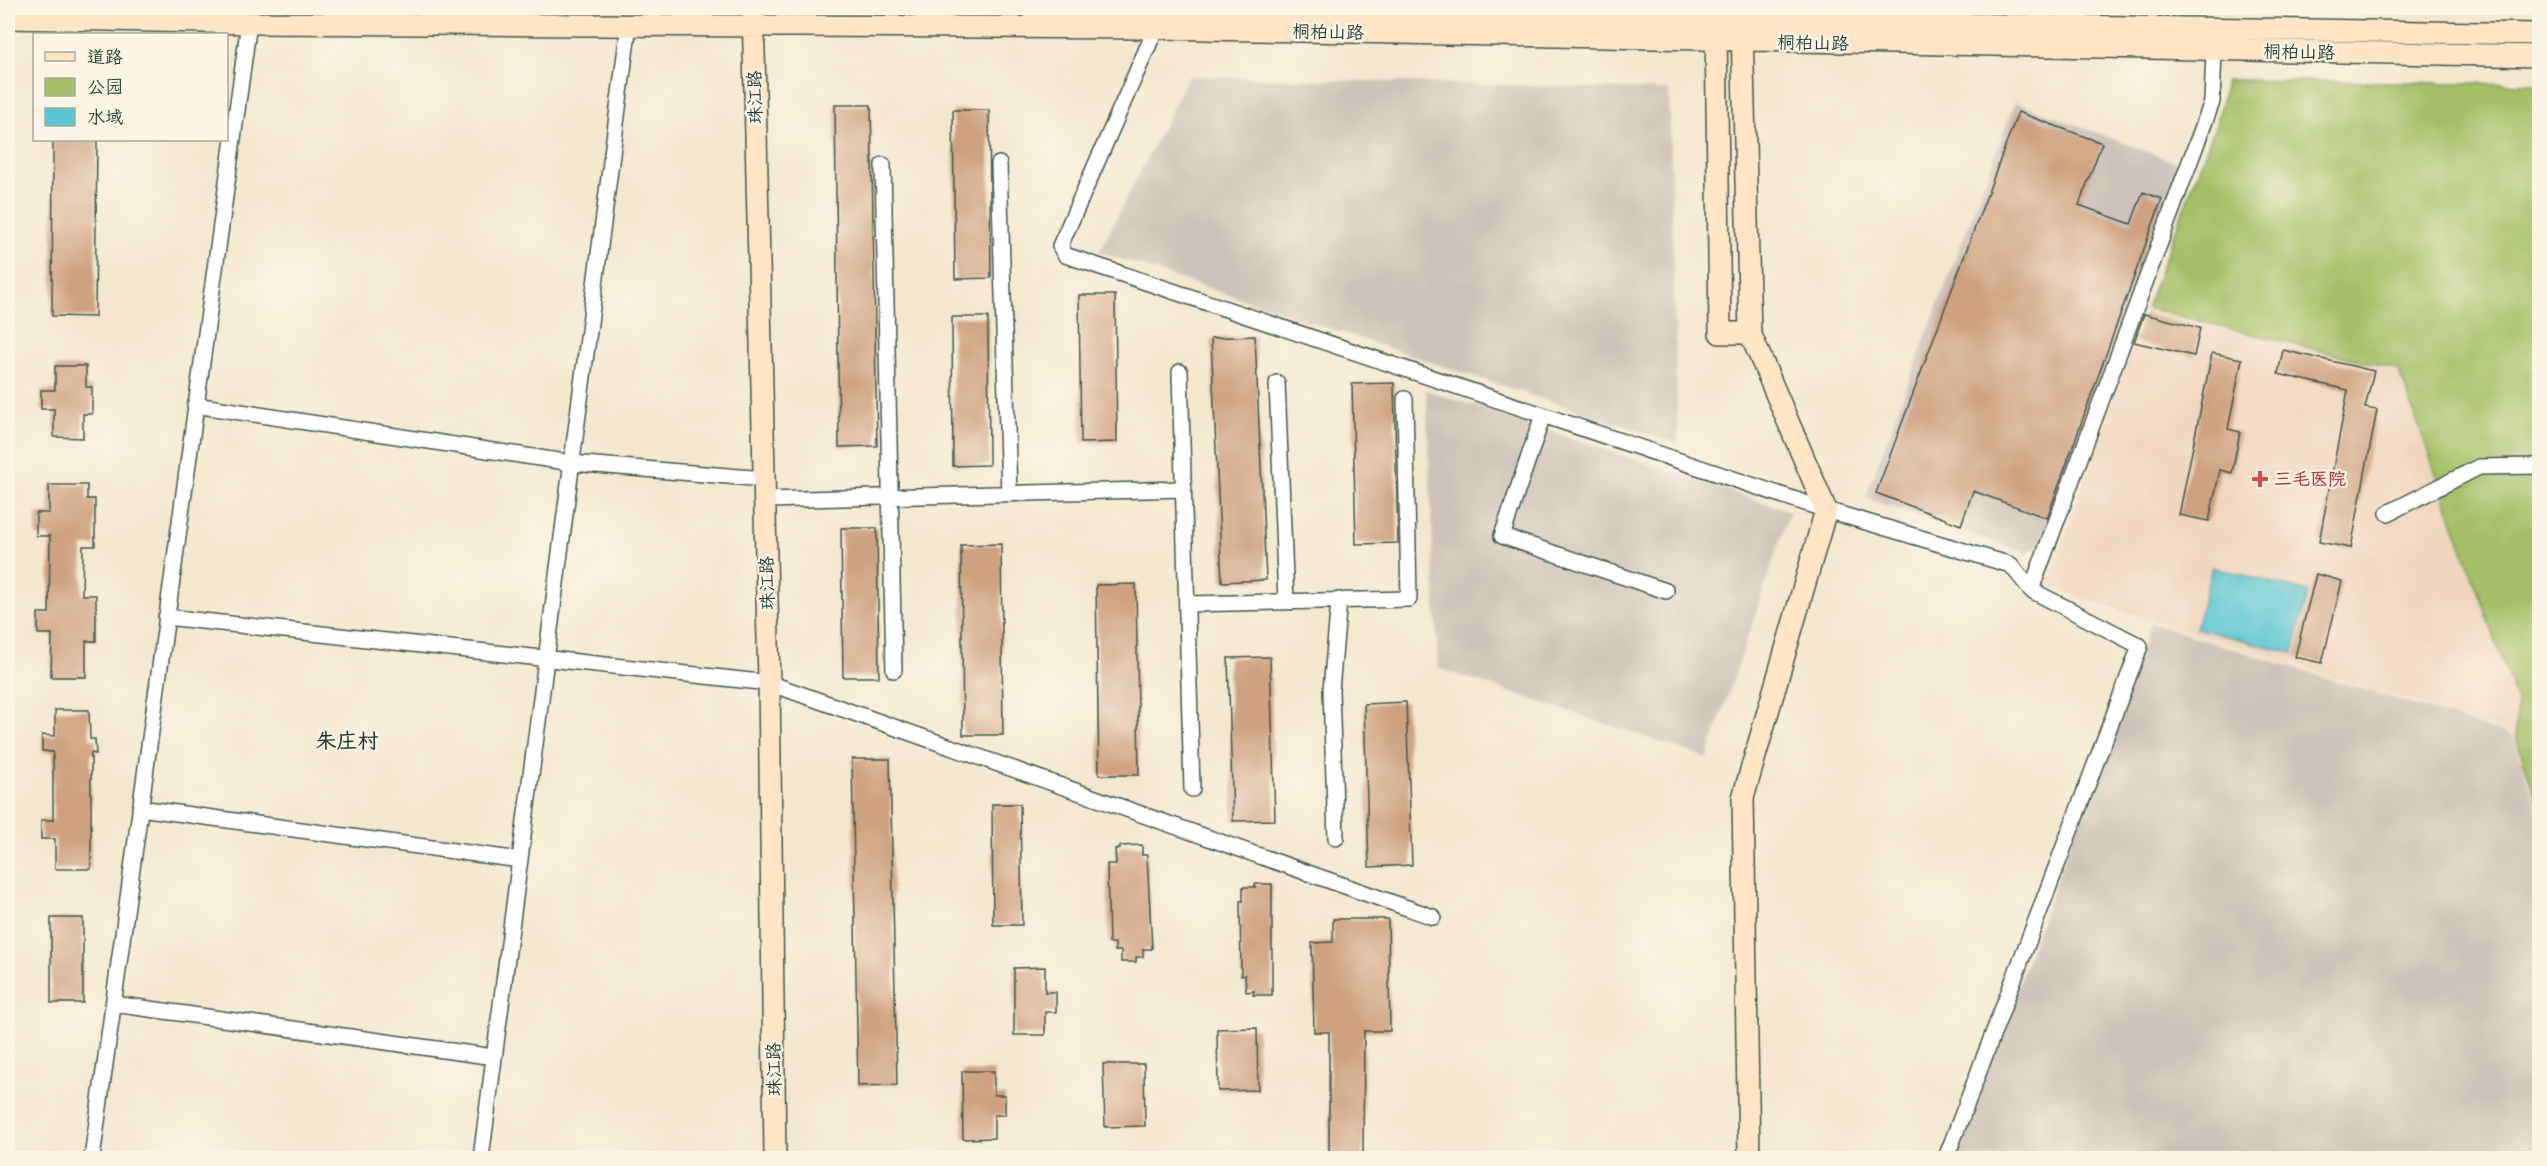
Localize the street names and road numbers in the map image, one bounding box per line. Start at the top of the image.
street label: 桐柏山路 [1292,20,1364,45]
street label: 桐柏山路 [1777,31,1849,56]
street label: 桐柏山路 [2263,40,2335,65]
street label: 珠江路 [744,70,767,124]
street label: 珠江路 [756,556,779,610]
street label: 珠江路 [763,1042,786,1096]

